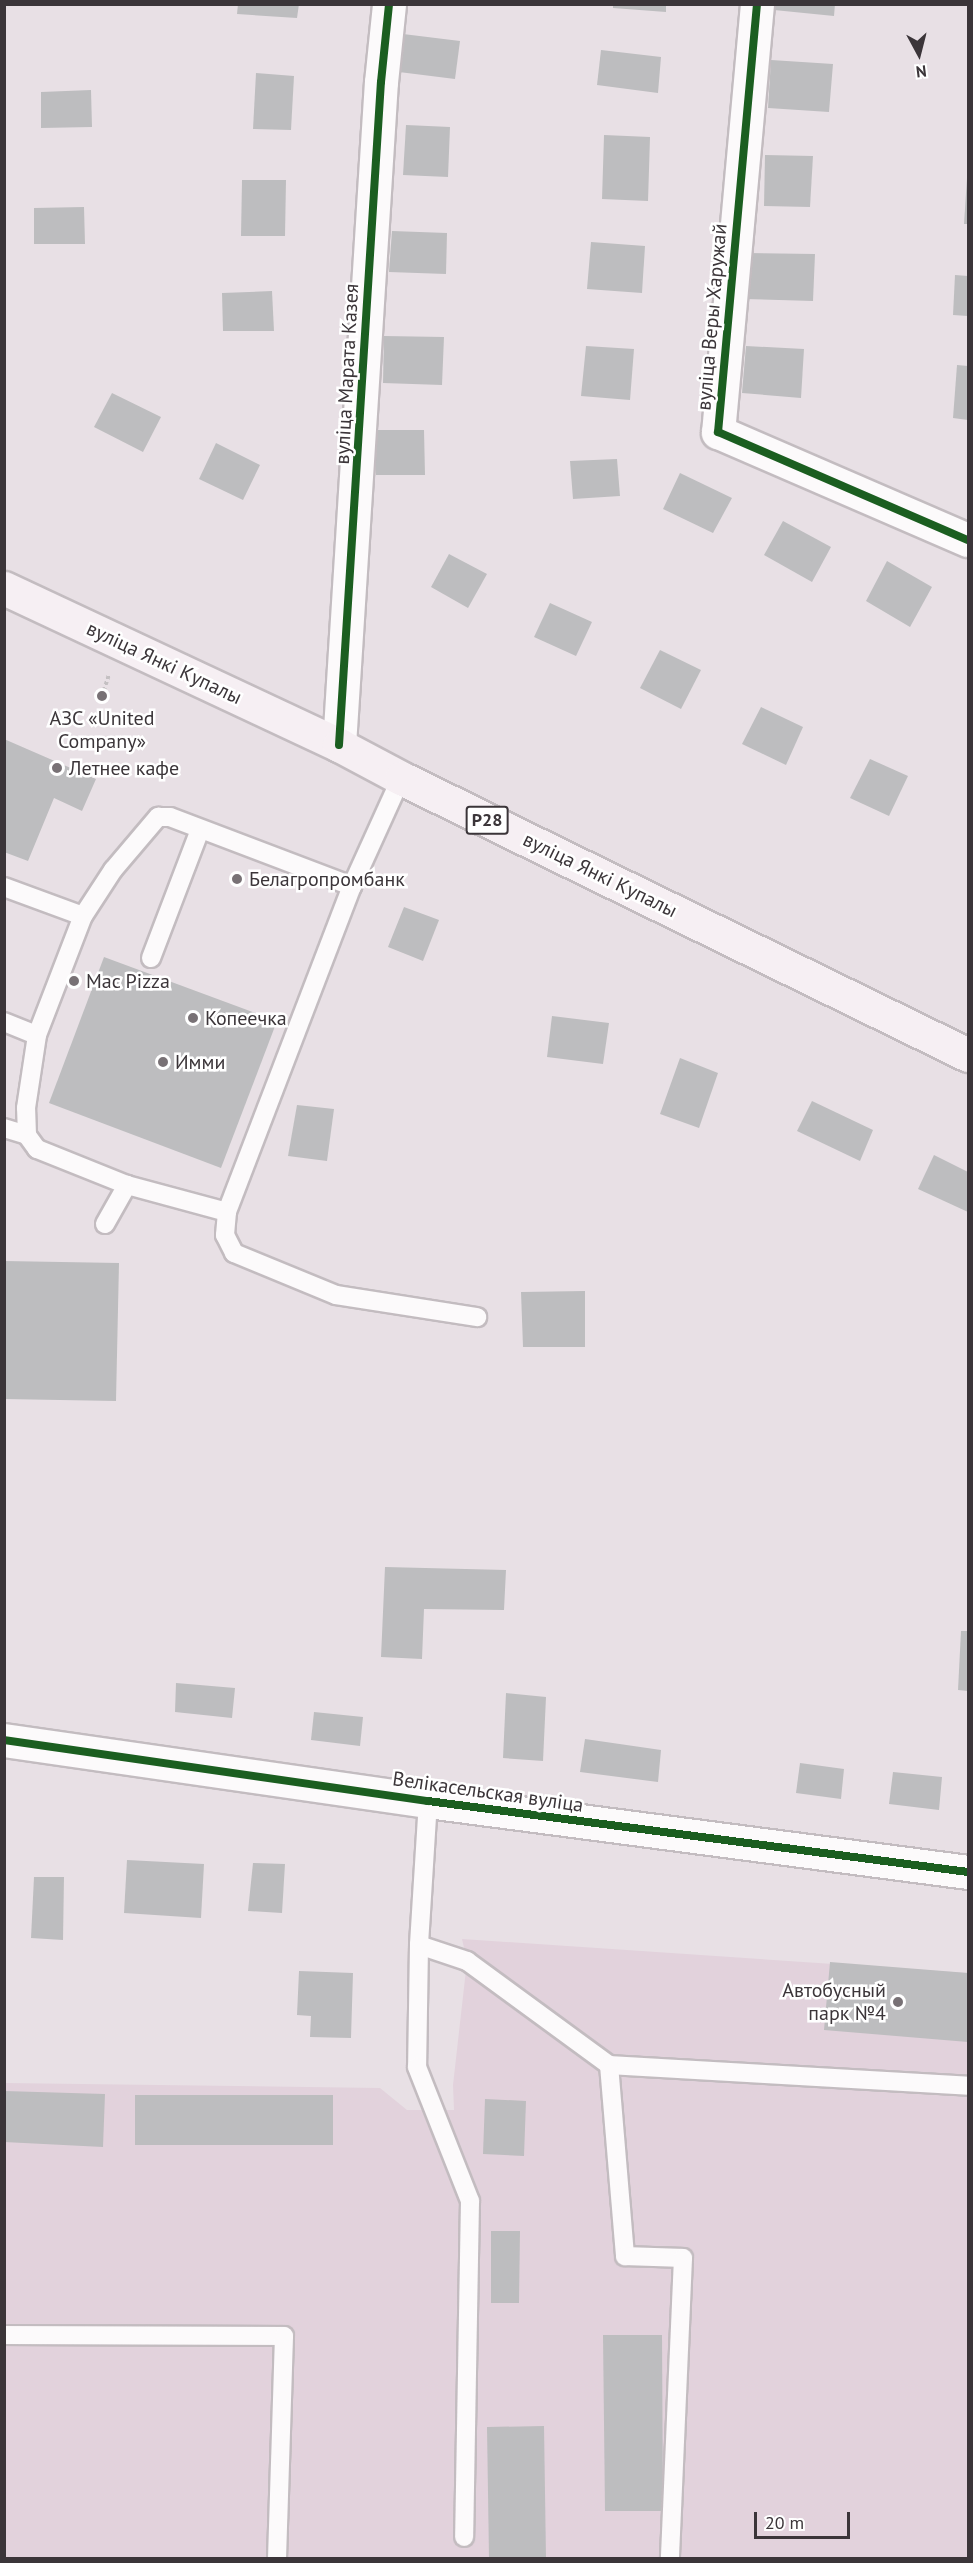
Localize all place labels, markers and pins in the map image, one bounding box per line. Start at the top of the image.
marker: АЗС «United Company» [95,689,109,703]
place label: АЗС «United Company» [49,706,155,753]
place label: Летнее кафе [69,756,179,780]
marker: Летнее кафе [50,761,64,775]
place label: Белагропромбанк [249,867,405,891]
marker: Белагропромбанк [230,872,244,886]
place label: Mac Pizza [86,969,170,993]
marker: Mac Pizza [67,974,81,988]
place label: Копеечка [205,1006,287,1030]
marker: Копеечка [186,1011,200,1025]
place label: Имми [175,1050,225,1074]
marker: Имми [156,1055,170,1069]
place label: Автобусный парк №4 [782,1978,886,2025]
marker: Автобусный парк №4 [891,1995,905,2009]

